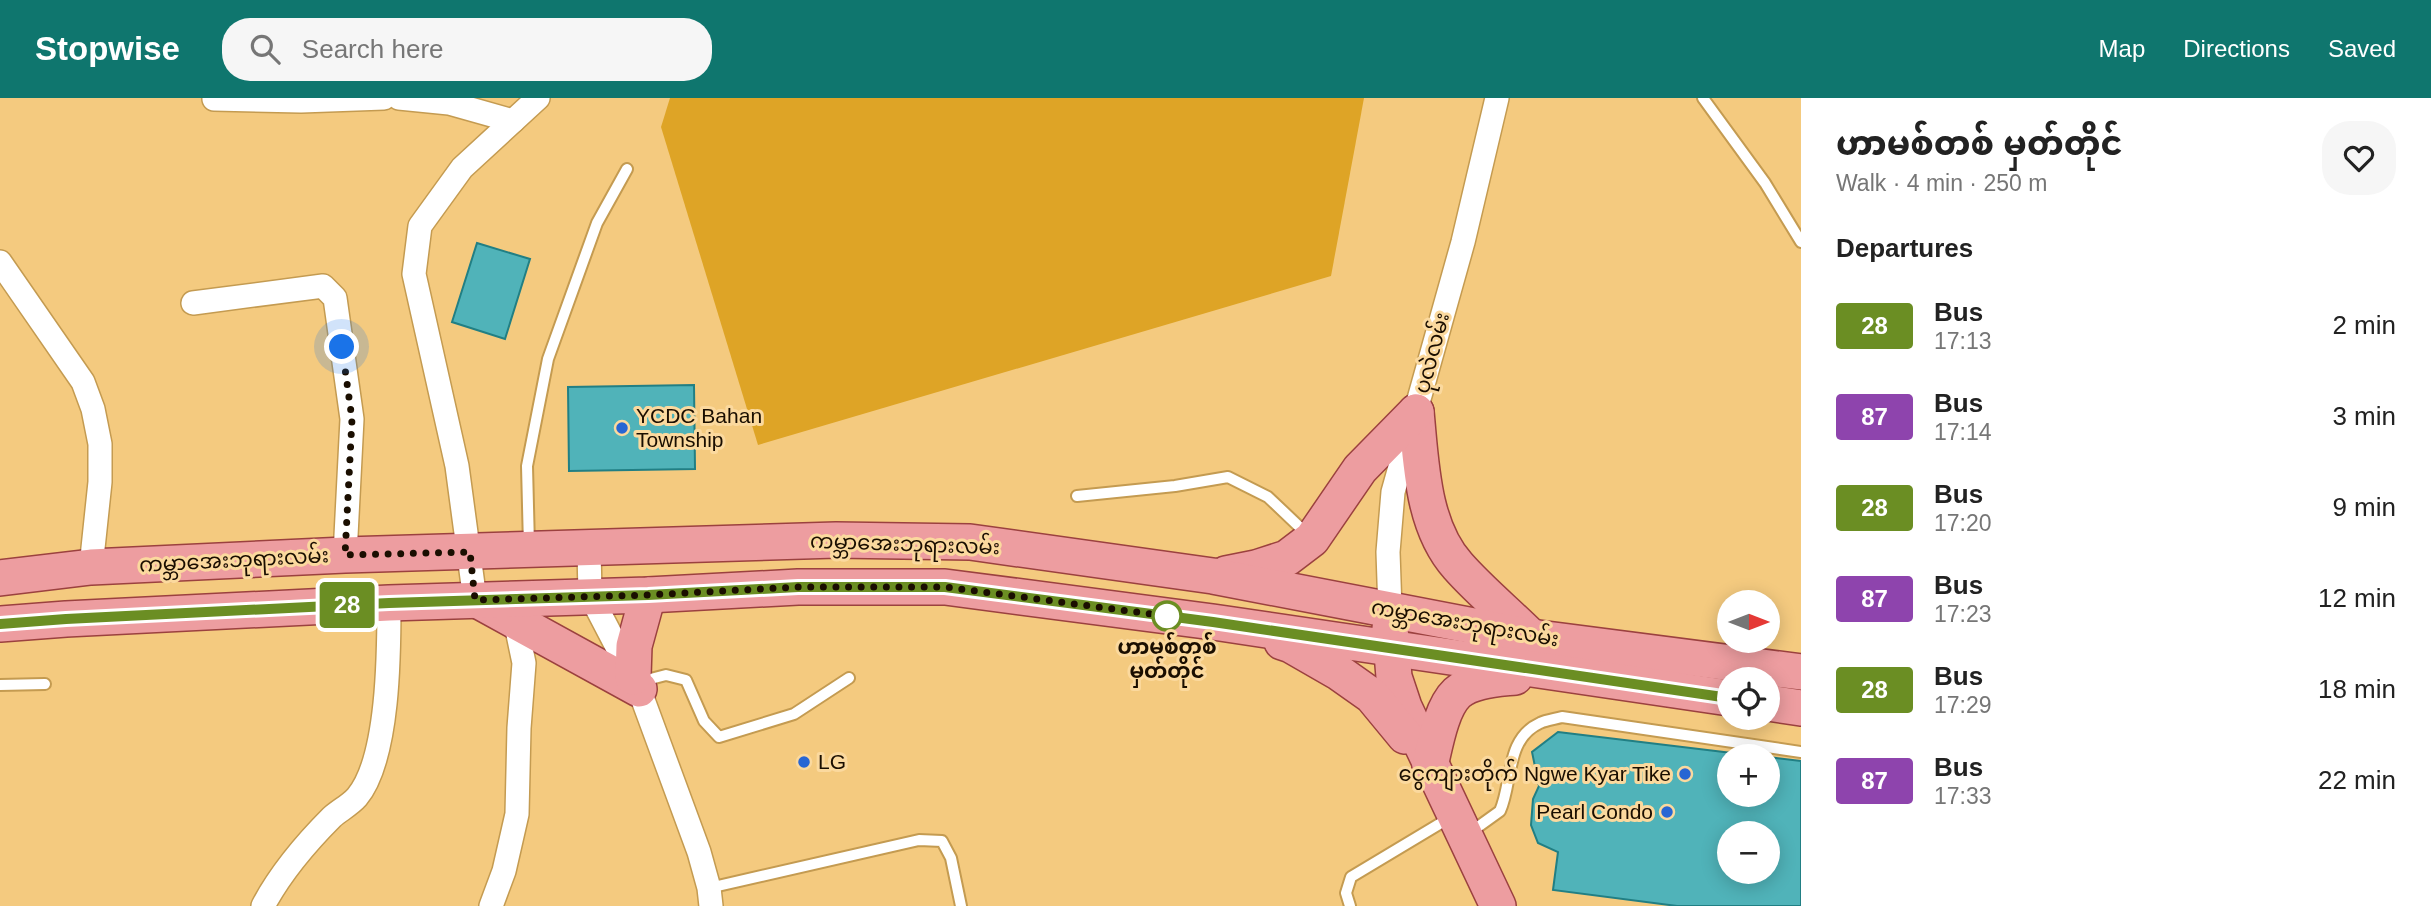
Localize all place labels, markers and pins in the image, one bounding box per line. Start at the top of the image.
place label: YCDC Bahan Township [636,404,762,451]
marker: YCDC Bahan Township [614,420,630,436]
marker: ဟာမစ်တစ် မှတ်တိုင် [1152,601,1182,631]
place label: ဟာမစ်တစ် မှတ်တိုင် [1117,631,1217,688]
place label: LG [818,750,846,773]
marker: LG [796,754,812,770]
place label: ငွေကျားတိုက် Ngwe Kyar Tike [1398,758,1671,792]
marker: ငွေကျားတိုက် Ngwe Kyar Tike [1677,766,1693,782]
place label: Pearl Condo [1536,800,1653,823]
marker: Pearl Condo [1659,804,1675,820]

